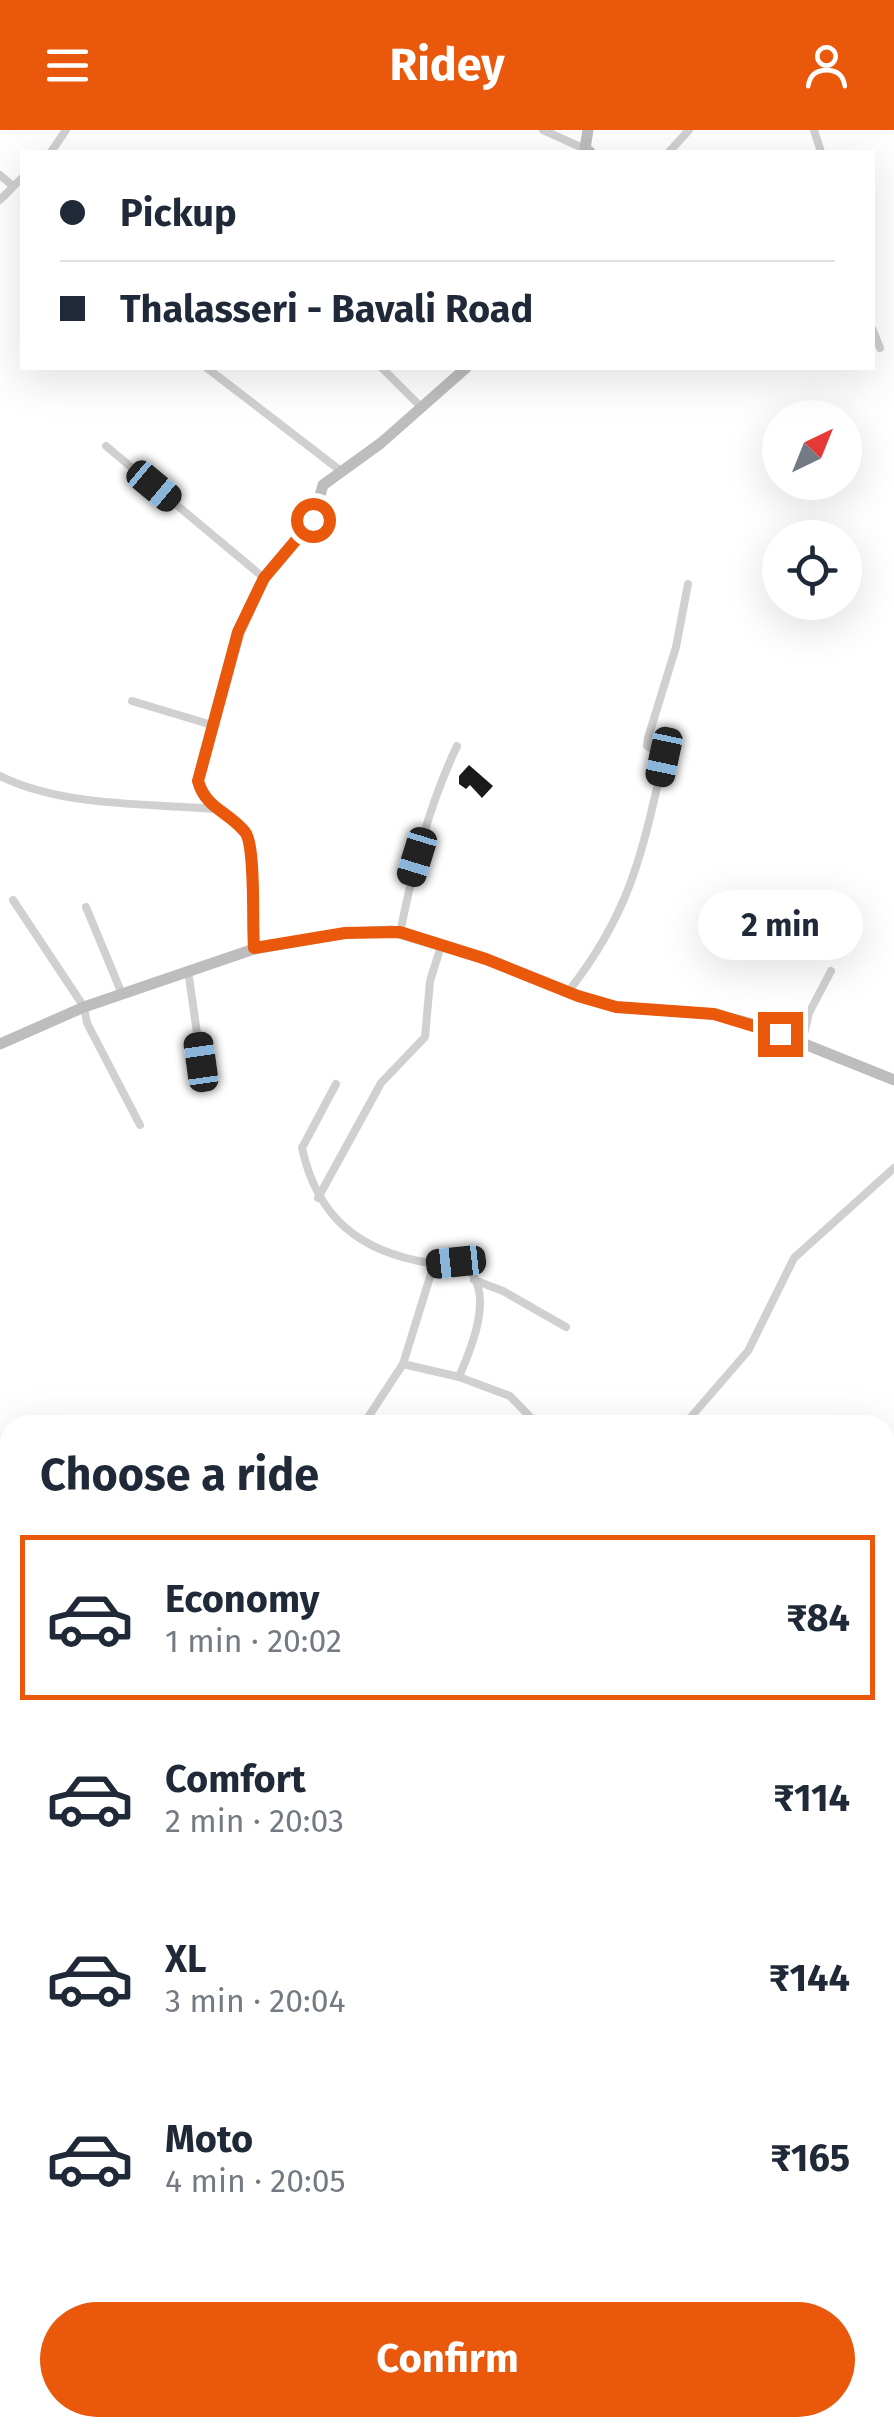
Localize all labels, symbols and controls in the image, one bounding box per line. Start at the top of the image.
icon: menu [40,38,95,93]
text: Ridey [389,38,505,92]
icon: person [799,38,854,93]
text: Pickup [120,190,237,236]
text: Thalasseri - Bavali Road [120,286,533,332]
north arrow [762,400,862,500]
map controls [762,400,862,620]
car [121,455,187,517]
route start [291,498,336,543]
button: locate [762,520,862,620]
car [643,725,685,789]
car [394,824,440,890]
callout: 2 min [698,889,862,959]
text: 2 min [741,906,820,944]
route end [758,1012,803,1057]
car [182,1030,220,1094]
car [425,1244,487,1280]
text: Choose a ride [40,1448,319,1502]
icon: car [45,1573,135,1663]
text: Economy [165,1576,320,1622]
text: ₹84 [786,1595,850,1641]
text: 1 min · 20:02 [165,1622,342,1660]
icon: car [45,1753,135,1843]
text: Comfort [165,1756,306,1802]
text: ₹114 [773,1775,850,1821]
text: 2 min · 20:03 [165,1802,344,1840]
icon: car [45,1933,135,2023]
text: XL [165,1936,207,1982]
text: ₹144 [769,1955,850,2001]
text: 3 min · 20:04 [165,1982,346,2020]
icon: car [45,2113,135,2203]
text: Moto [165,2116,253,2162]
text: ₹165 [770,2135,850,2181]
text: 4 min · 20:05 [165,2162,346,2200]
button: Confirm [40,2302,855,2417]

